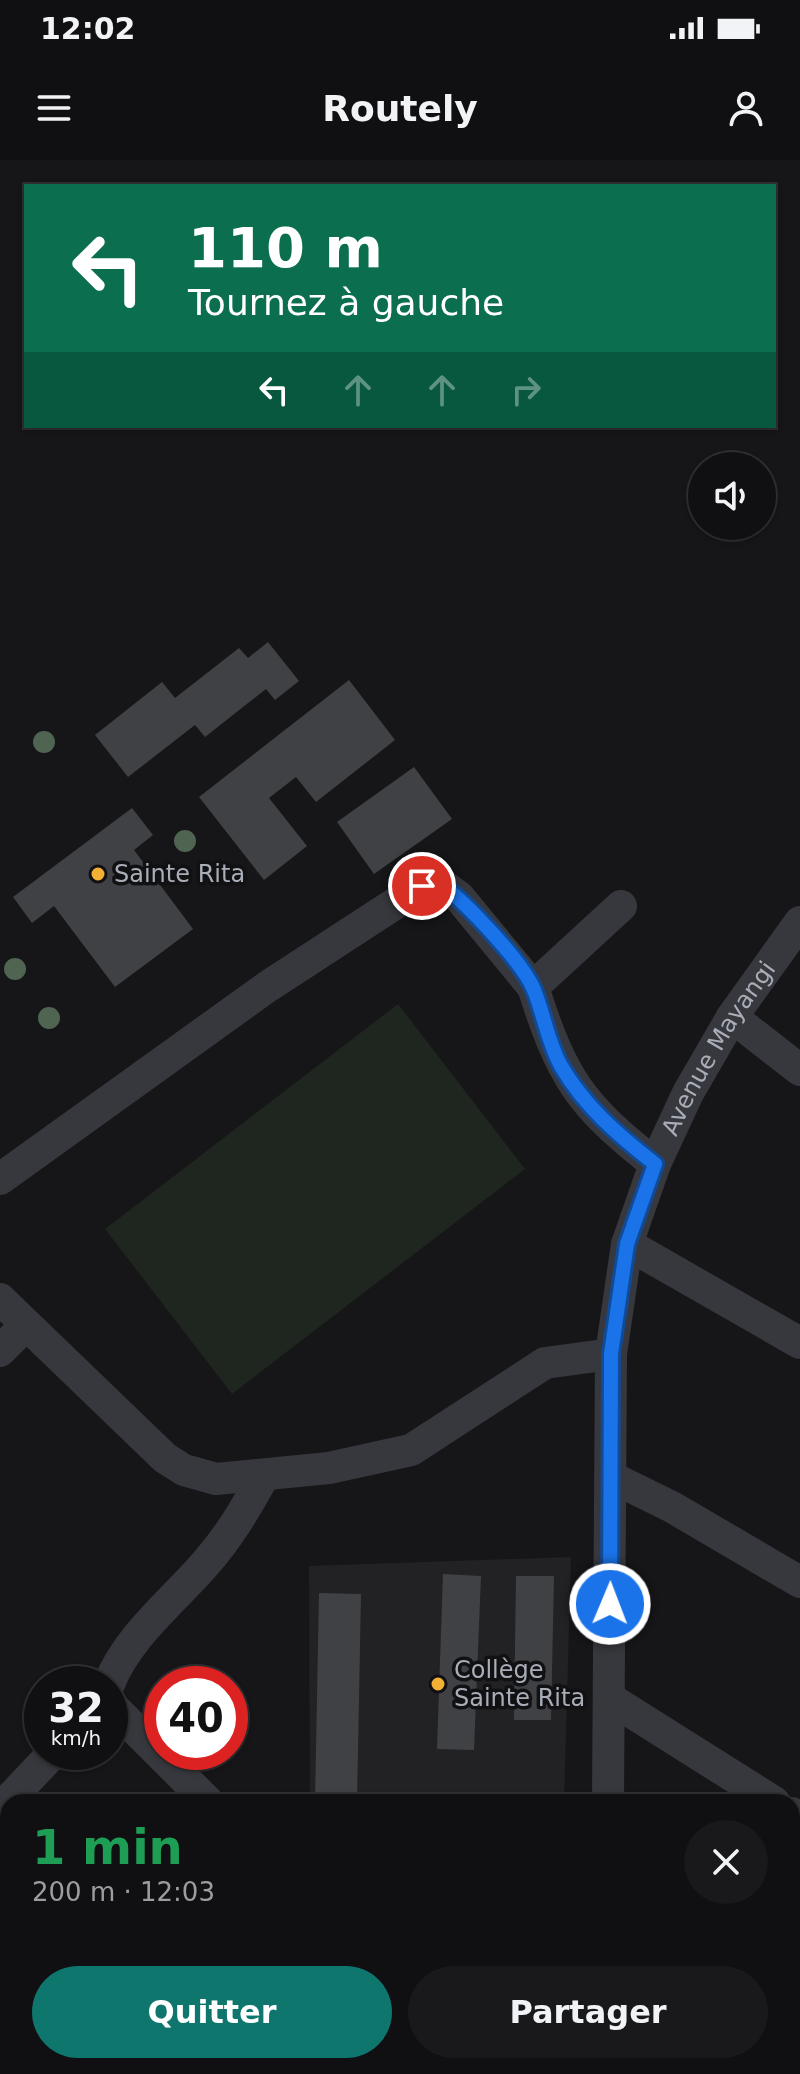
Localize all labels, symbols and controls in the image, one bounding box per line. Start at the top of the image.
text: 12:02 [40,11,136,46]
icon: menu [32,86,76,130]
icon: person [724,86,768,130]
text: Routely [322,88,478,129]
text: 110 m [188,215,383,280]
icon: left [56,216,160,320]
text: Tournez à gauche [188,282,504,323]
icon: left [252,368,296,412]
icon: ahead [336,368,380,412]
icon: ahead [420,368,464,412]
icon: right [504,368,548,412]
map controls [688,452,776,540]
button: sound [688,452,776,540]
pin [388,852,456,920]
place label: Sainte Rita [114,860,245,888]
icon: arrive [400,864,444,908]
marker: Sainte Rita [89,865,107,883]
street label: Avenue Mayangi [656,956,781,1140]
position arrow [568,1562,652,1646]
place label: Collège Sainte Rita [454,1656,585,1712]
speed limit sign: 40 [144,1666,248,1770]
marker: Collège Sainte Rita [429,1675,447,1693]
text: 32 [48,1685,104,1731]
text: km/h [51,1726,101,1750]
text: 1 min [32,1819,183,1875]
button: close [684,1820,768,1904]
text: 200 m · 12:03 [32,1877,215,1907]
button: Quitter [32,1966,392,2058]
button: Partager [408,1966,768,2058]

